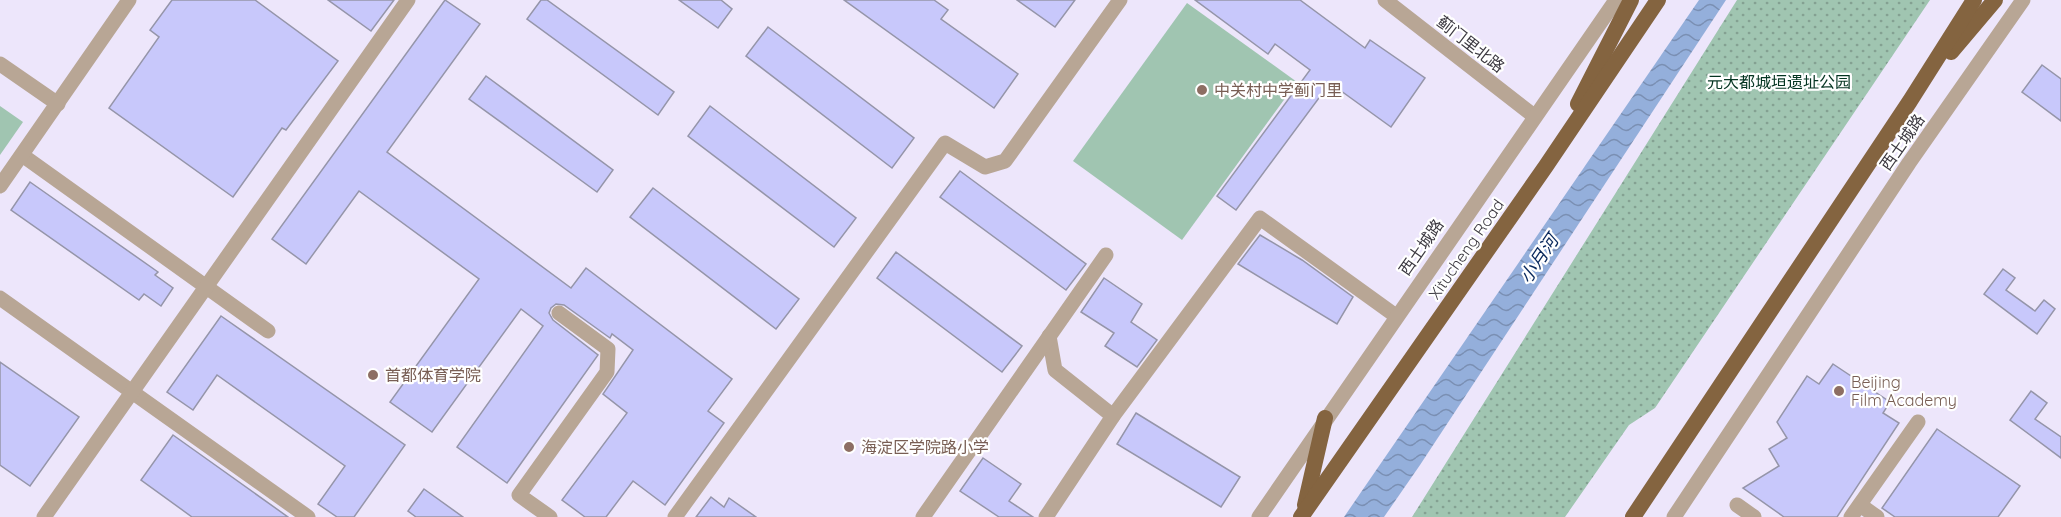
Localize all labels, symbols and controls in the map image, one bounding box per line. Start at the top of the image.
street label: 蓟门里北路 [1433,11,1509,77]
park label: 元大都城垣遗址公园 [1707,72,1851,92]
place label: 中关村中学蓟门里 [1214,80,1342,100]
marker: 中关村中学蓟门里 [1195,83,1209,97]
street label: 西土城路 [1875,110,1929,174]
street label: Xitucheng Road [1424,195,1508,303]
street label: 西土城路 [1394,215,1448,279]
water label: 小月河 [1514,227,1565,288]
place label: 首都体育学院 [385,365,481,385]
marker: 首都体育学院 [366,368,380,382]
place label: Beijing Film Academy [1851,372,1957,410]
marker: Beijing Film Academy [1832,384,1846,398]
place label: 海淀区学院路小学 [861,437,989,457]
marker: 海淀区学院路小学 [842,440,856,454]

